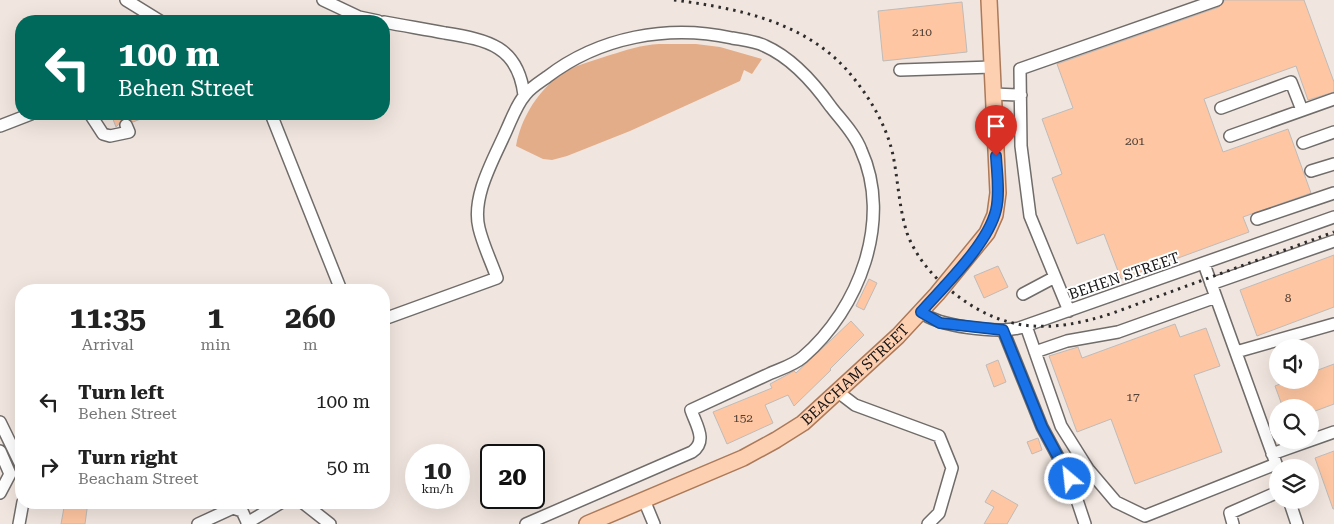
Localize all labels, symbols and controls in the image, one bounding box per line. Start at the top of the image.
house number: 210 [912,25,932,39]
text: 100 m [118,34,219,75]
icon: left [35,35,100,100]
text: Behen Street [118,76,254,101]
pin [975,105,1017,156]
icon: arrive [982,112,1010,140]
house number: 201 [1125,134,1145,148]
street label: BEHEN STREET [1066,249,1182,303]
house number: 8 [1285,291,1292,305]
text: 11:35 [69,300,146,335]
text: 1 [207,300,224,335]
text: 260 [285,300,335,335]
street label: BEACHAM STREET [798,321,913,429]
text: Arrival [82,335,134,354]
text: min [201,335,231,354]
text: m [303,335,318,354]
map controls [1269,339,1319,509]
button: sound [1269,339,1319,389]
text: Turn left [78,381,164,404]
icon: left [35,388,63,416]
text: 100 m [316,390,370,413]
house number: 17 [1126,390,1140,404]
button: search [1269,399,1319,449]
text: Behen Street [78,404,177,423]
house number: 152 [733,411,753,425]
speed limit sign: 20 [480,444,545,509]
text: Turn right [78,446,178,469]
position arrow [1043,452,1095,504]
icon: right [35,453,63,481]
text: 50 m [327,455,370,478]
text: 10 [423,456,452,485]
button: layers [1269,459,1319,509]
text: Beacham Street [78,469,198,488]
text: km/h [421,482,454,496]

